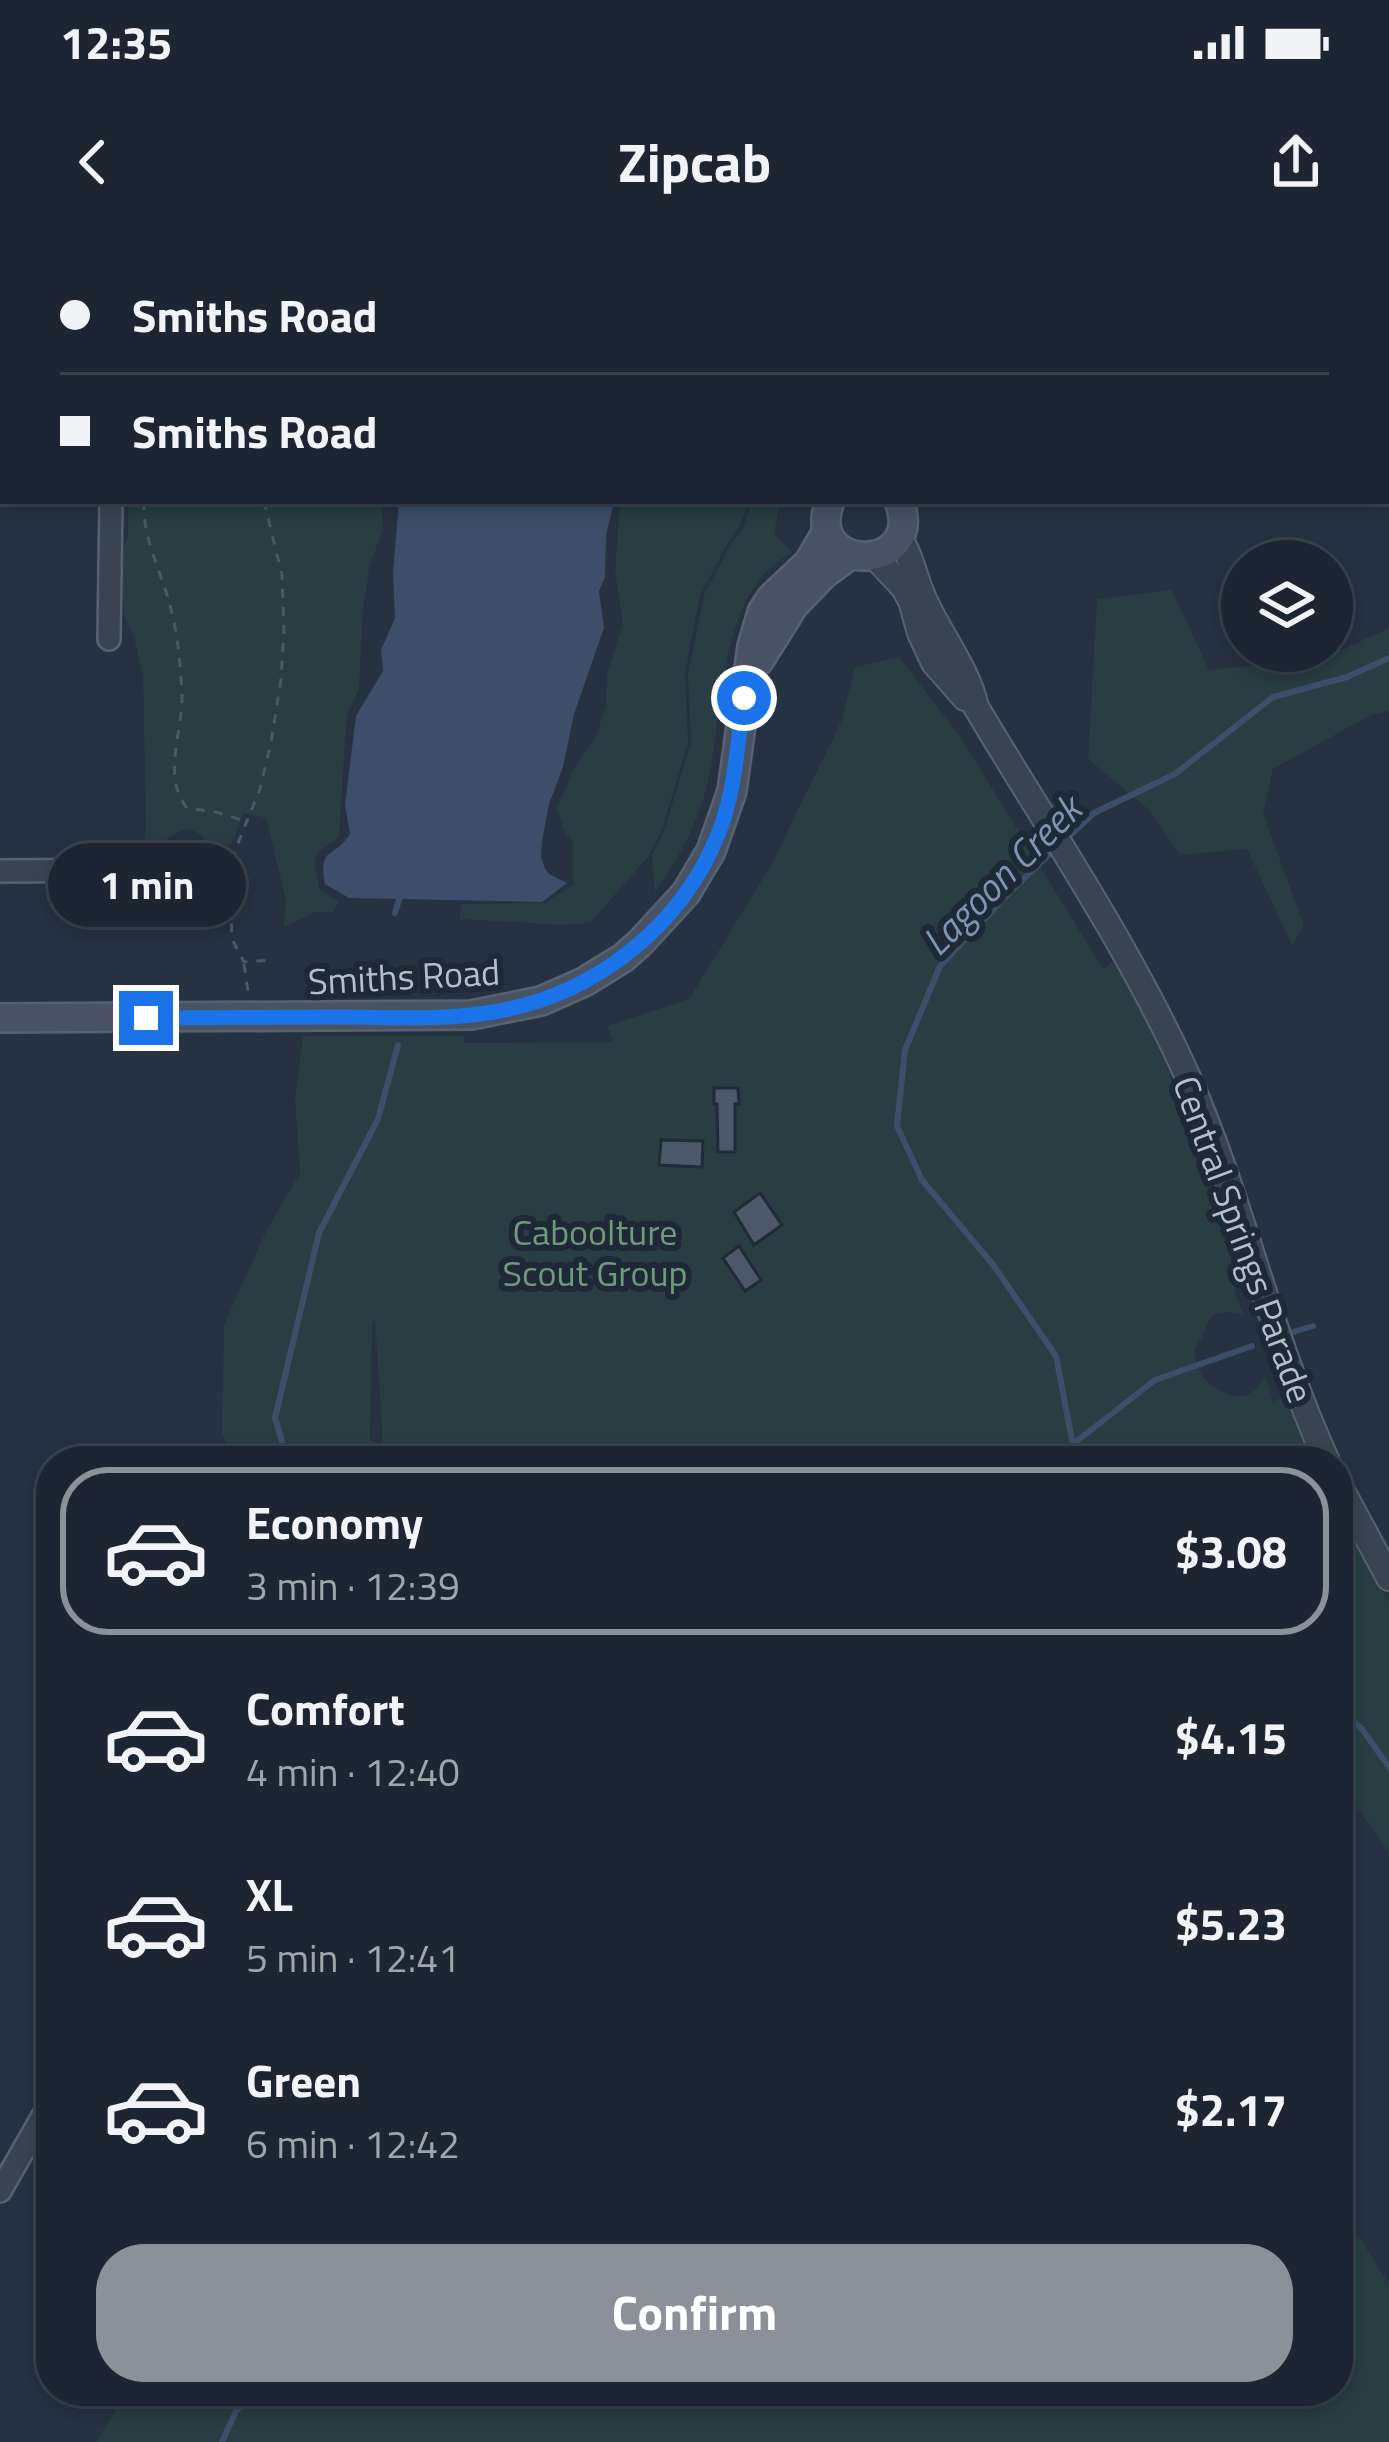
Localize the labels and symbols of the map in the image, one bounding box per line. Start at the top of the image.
route start [717,671,771,725]
water label: Lagoon Creek [907,778,1098,969]
callout: 1 min [47,844,245,928]
street label: Smiths Road [307,944,501,1008]
route end [119,991,173,1045]
street label: Central Springs Parade [1159,1068,1329,1410]
park label: Caboolture Scout Group [502,1204,688,1300]

